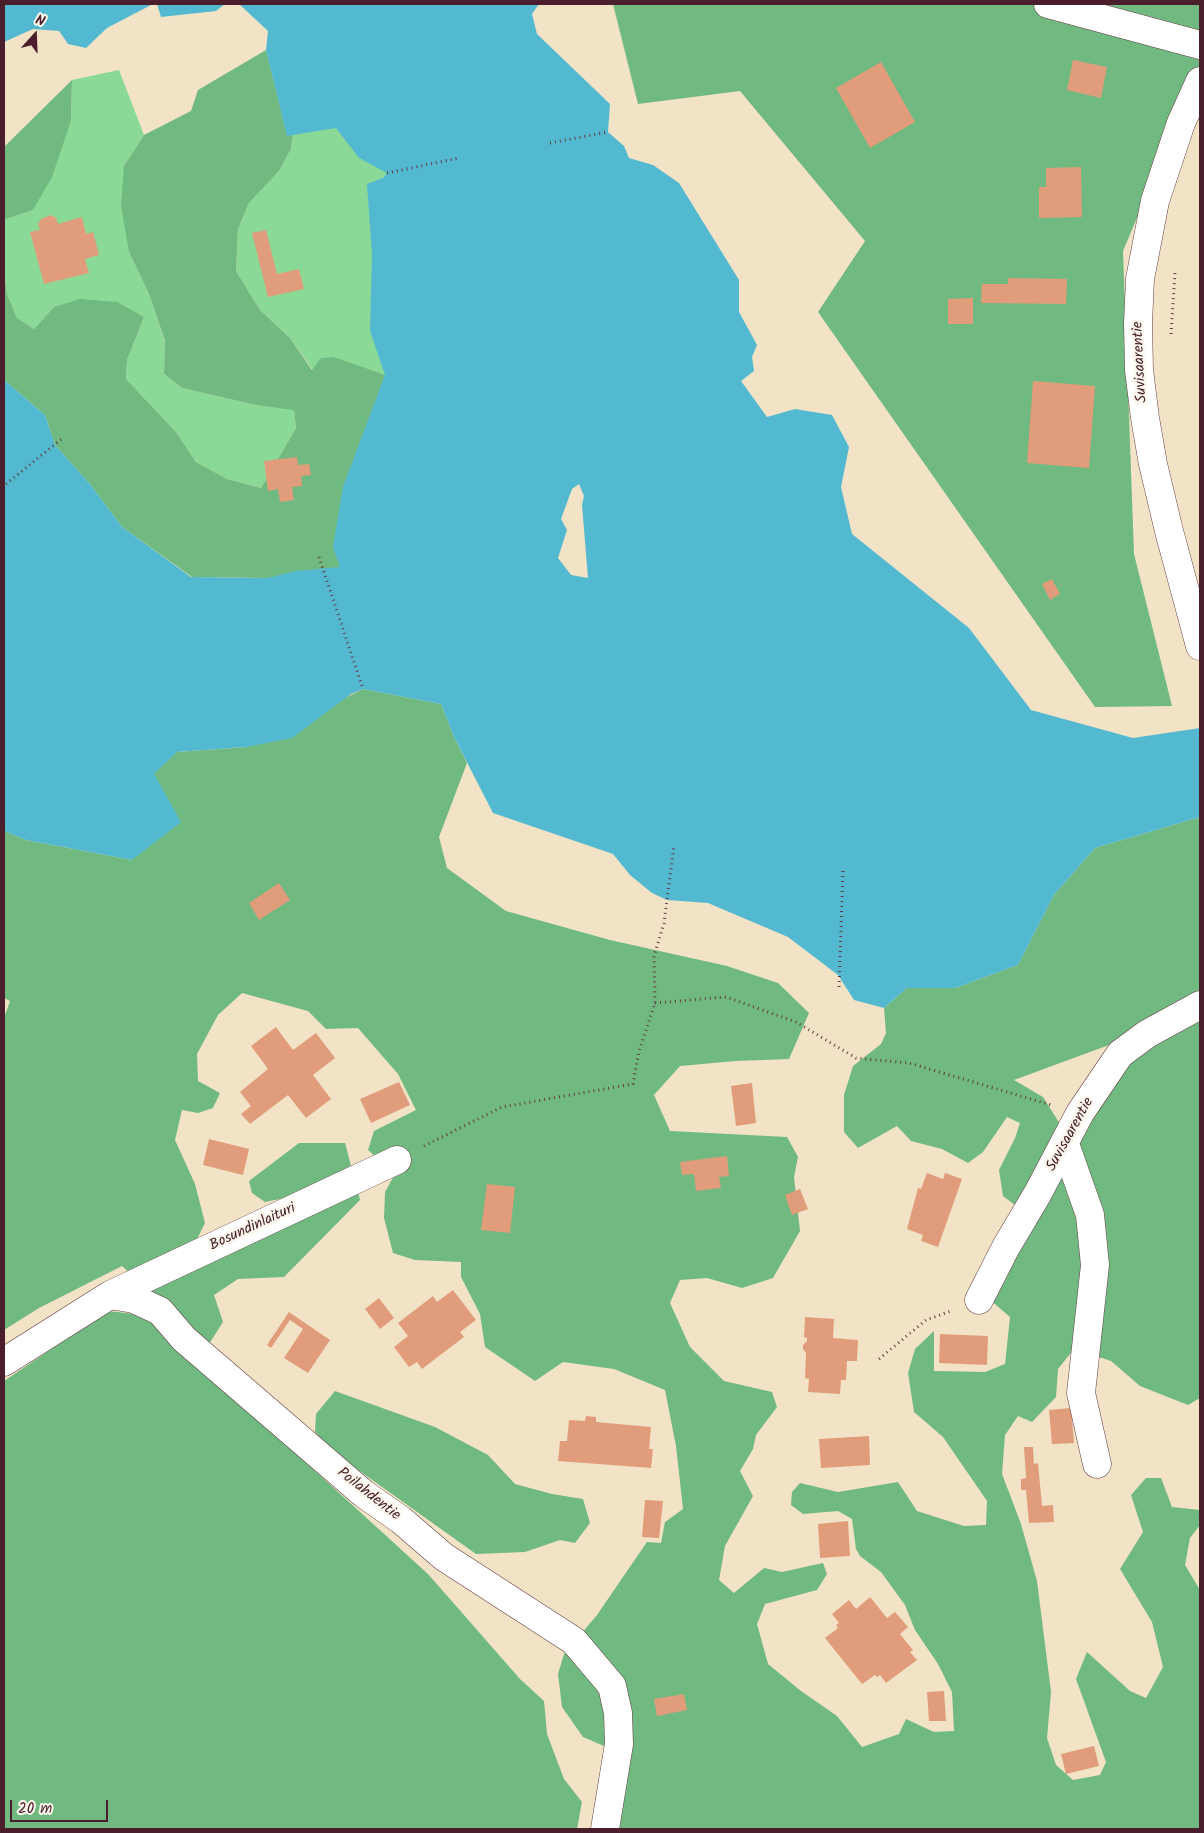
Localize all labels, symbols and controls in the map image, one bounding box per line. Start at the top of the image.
text: N [32,9,48,33]
north arrow [10,10,60,60]
street label: Suvisaarentie [1130,321,1152,403]
street label: Suvisaarentie [1043,1095,1099,1175]
street label: Bosundinlaituri [207,1200,299,1256]
street label: Poilahdentie [333,1465,403,1525]
scale bar [12,1790,110,1822]
text: 20 m [18,1797,52,1821]

